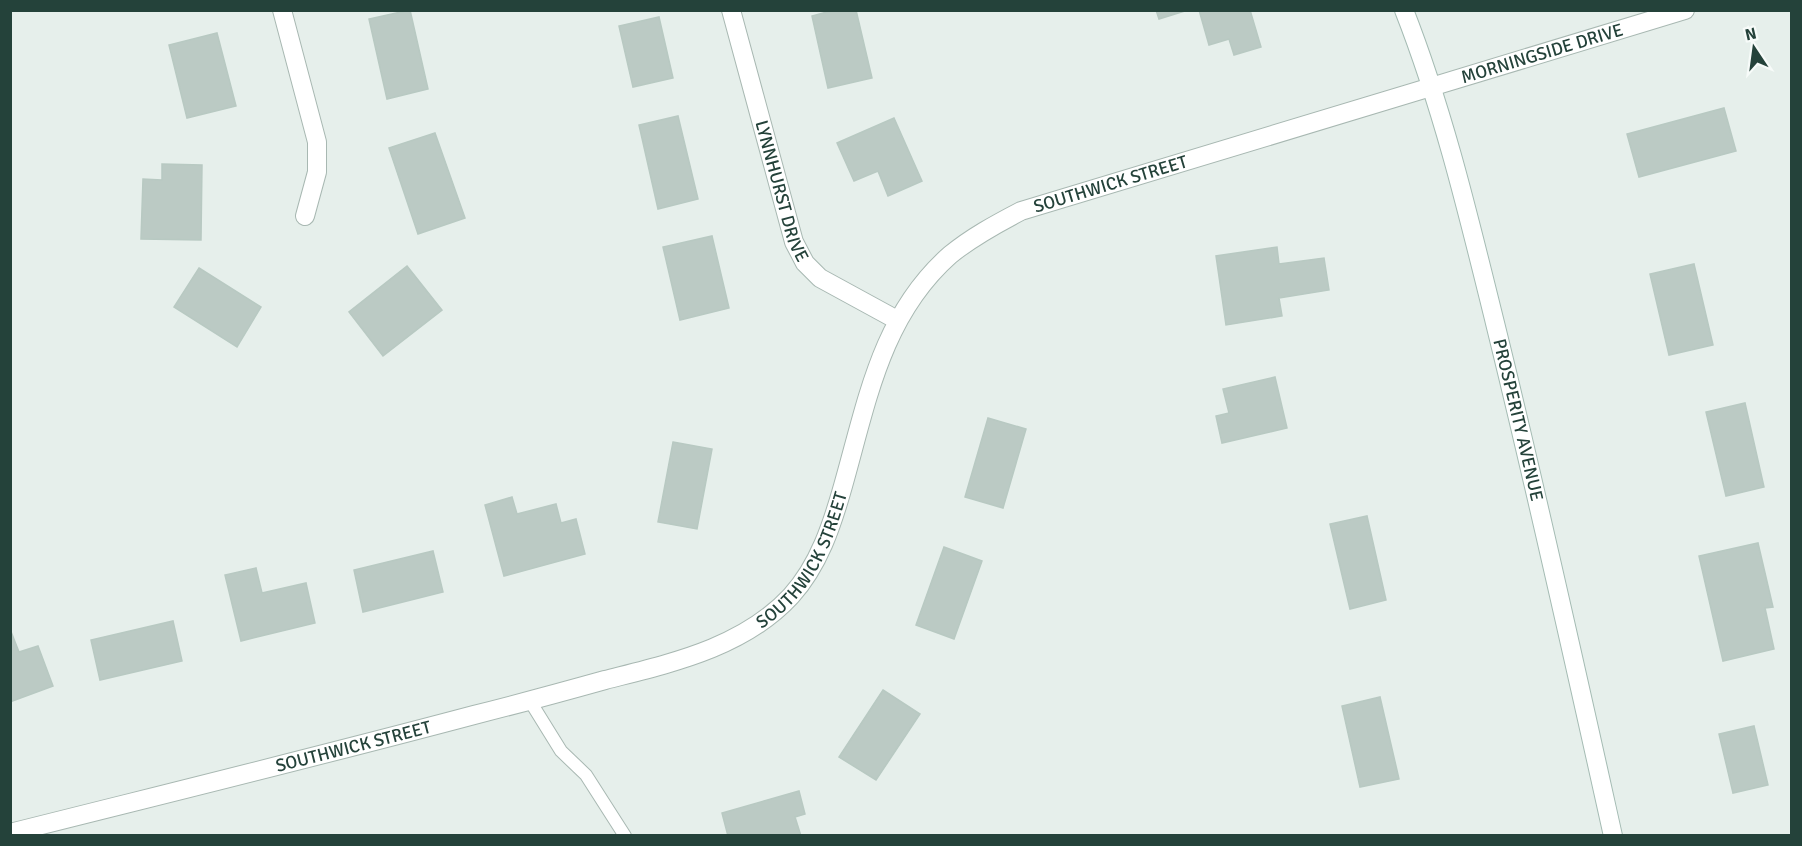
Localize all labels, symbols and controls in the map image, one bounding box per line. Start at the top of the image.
street label: MORNINGSIDE DRIVE [1458,18,1626,88]
north arrow [1724,18,1784,78]
text: N [1743,23,1759,45]
street label: LYNNHURST DRIVE [750,118,813,266]
street label: SOUTHWICK STREET [1031,150,1190,218]
street label: PROSPERITY AVENUE [1488,337,1548,503]
street label: SOUTHWICK STREET [752,489,852,633]
street label: SOUTHWICK STREET [273,716,433,777]

